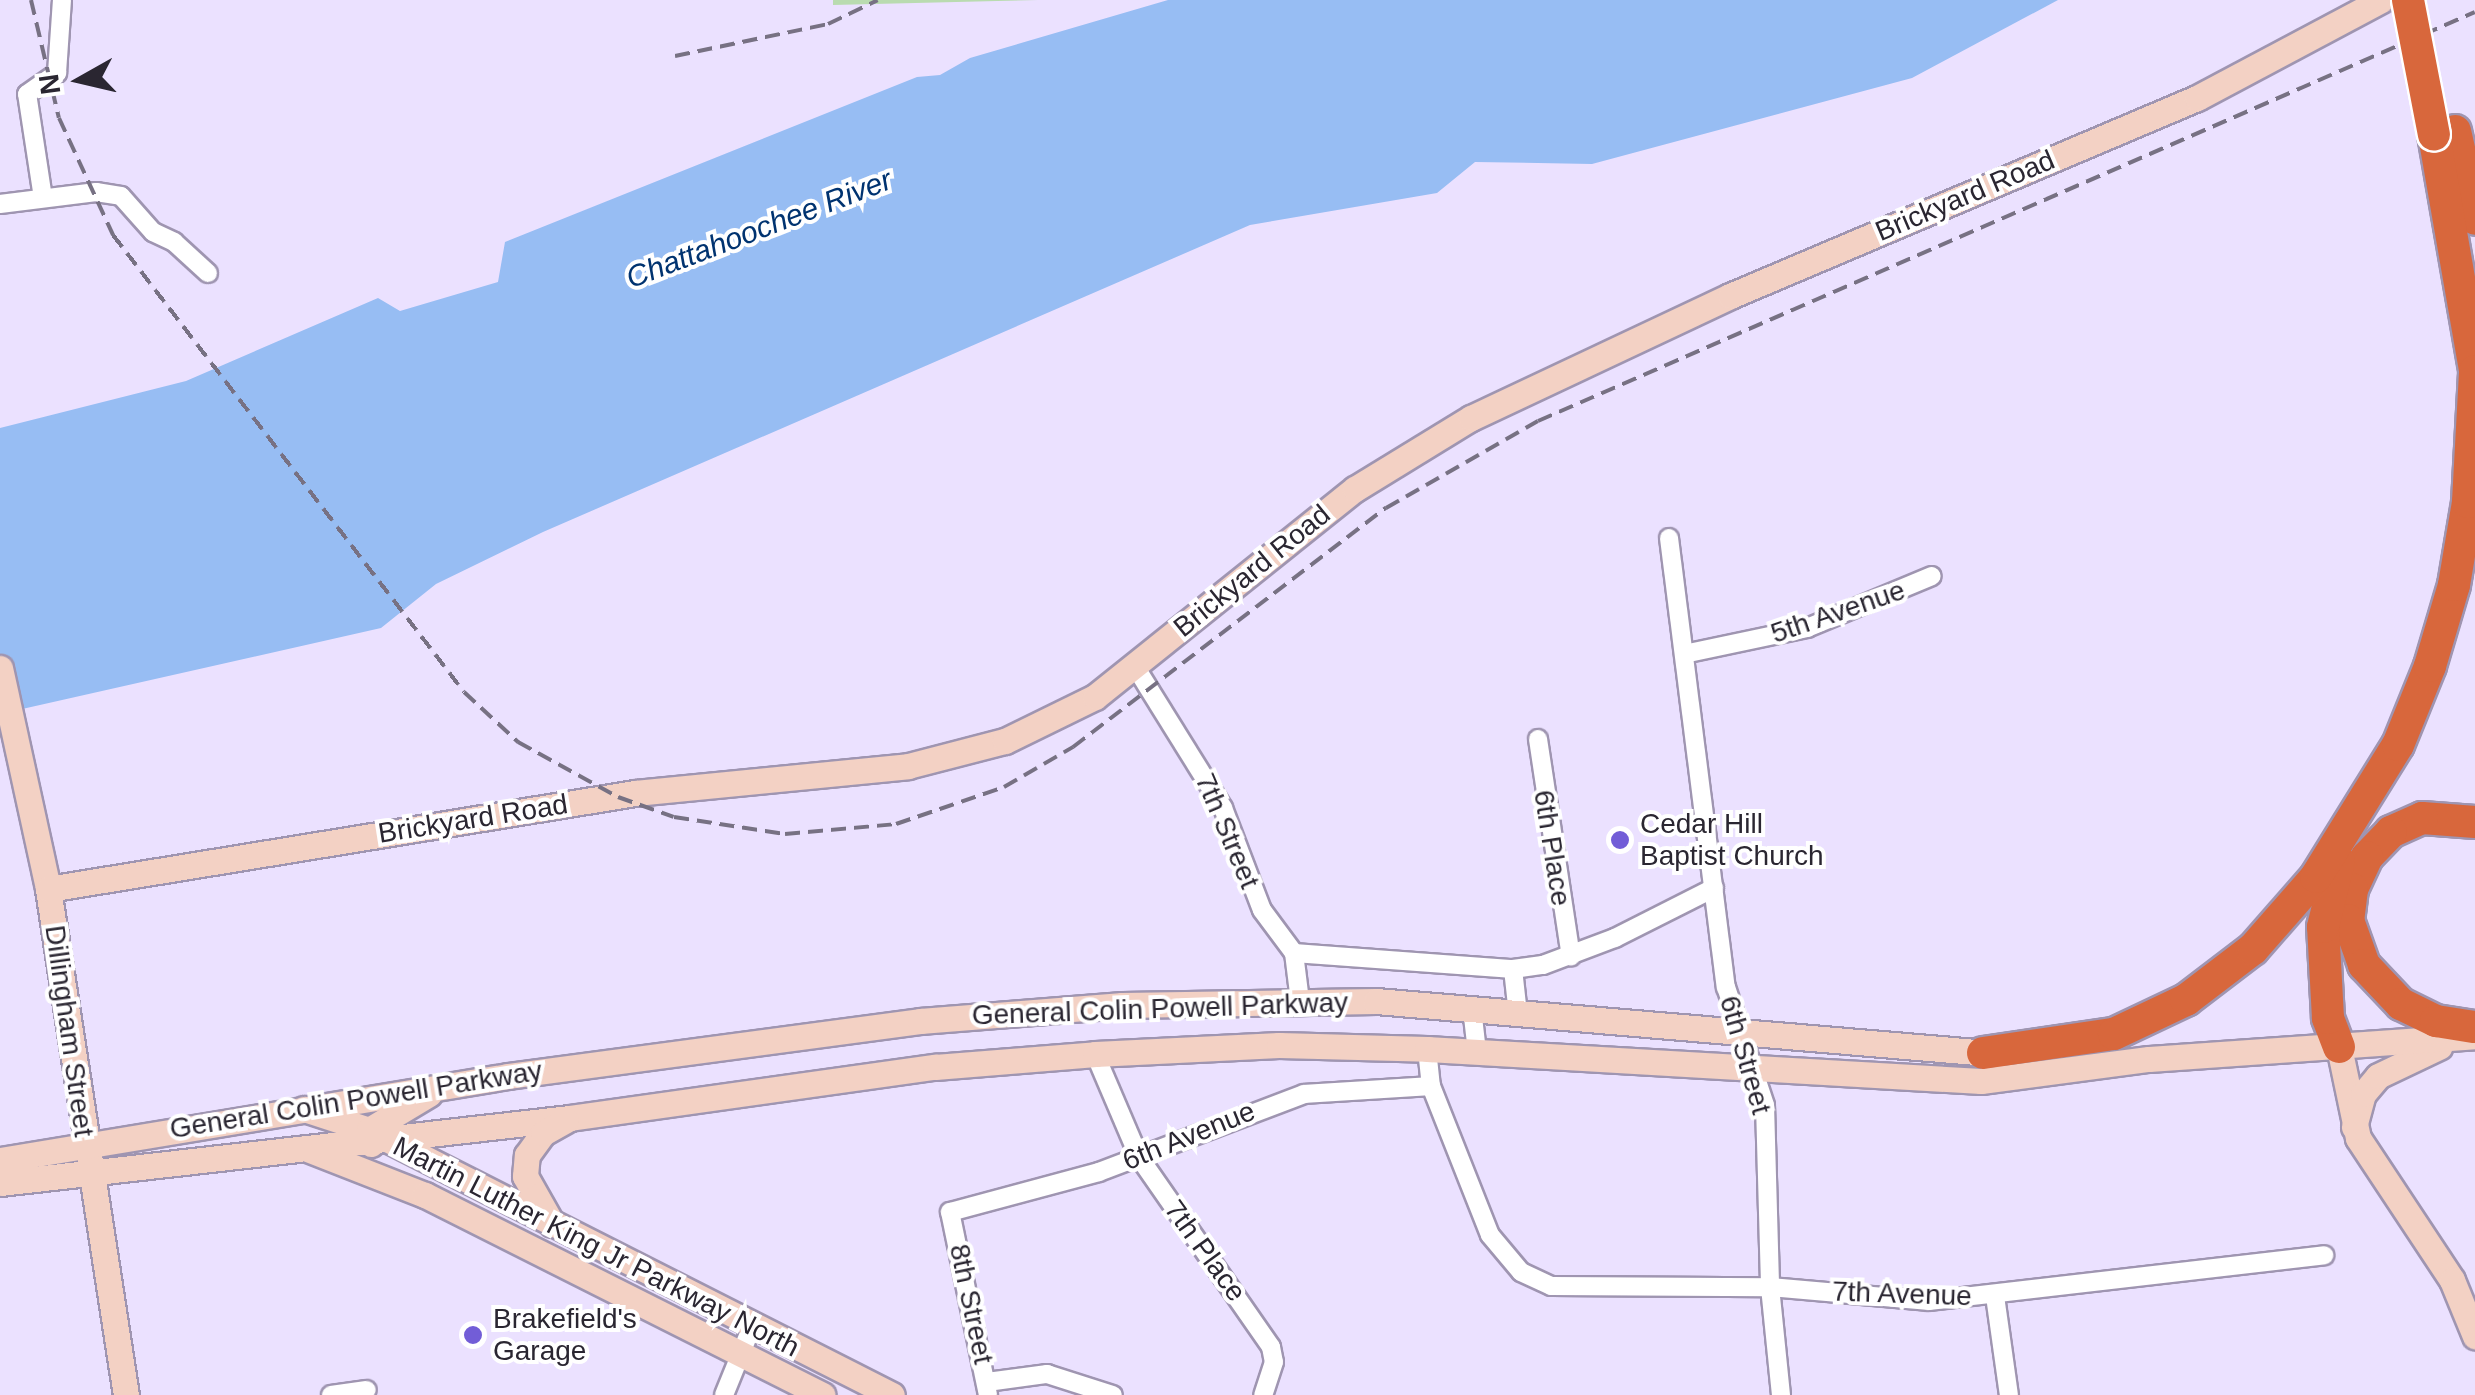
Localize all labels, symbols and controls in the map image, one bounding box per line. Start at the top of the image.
north arrow [30,30,130,130]
text: N [33,72,67,96]
street label: Brickyard Road [1870,143,2060,249]
water label: Chattahoochee River [621,162,897,296]
street label: Brickyard Road [1167,498,1337,644]
street label: 5th Avenue [1766,573,1910,651]
street label: 7th Street [1188,769,1266,893]
street label: Brickyard Road [376,787,570,851]
street label: 6th Place [1526,788,1578,908]
place label: Cedar Hill Baptist Church [1640,807,1824,873]
marker: Cedar Hill Baptist Church [1609,829,1631,851]
street label: Dillingham Street [38,923,100,1139]
street label: General Colin Powell Parkway [971,986,1349,1032]
street label: 6th Street [1712,992,1778,1118]
street label: General Colin Powell Parkway [167,1054,545,1146]
street label: 6th Avenue [1117,1094,1261,1178]
street label: Martin Luther King Jr Parkway North [387,1130,805,1364]
street label: 7th Place [1157,1194,1253,1308]
street label: 8th Street [942,1241,1000,1367]
street label: 7th Avenue [1831,1275,1973,1313]
place label: Brakefield's Garage [493,1302,637,1368]
marker: Brakefield's Garage [462,1324,484,1346]

